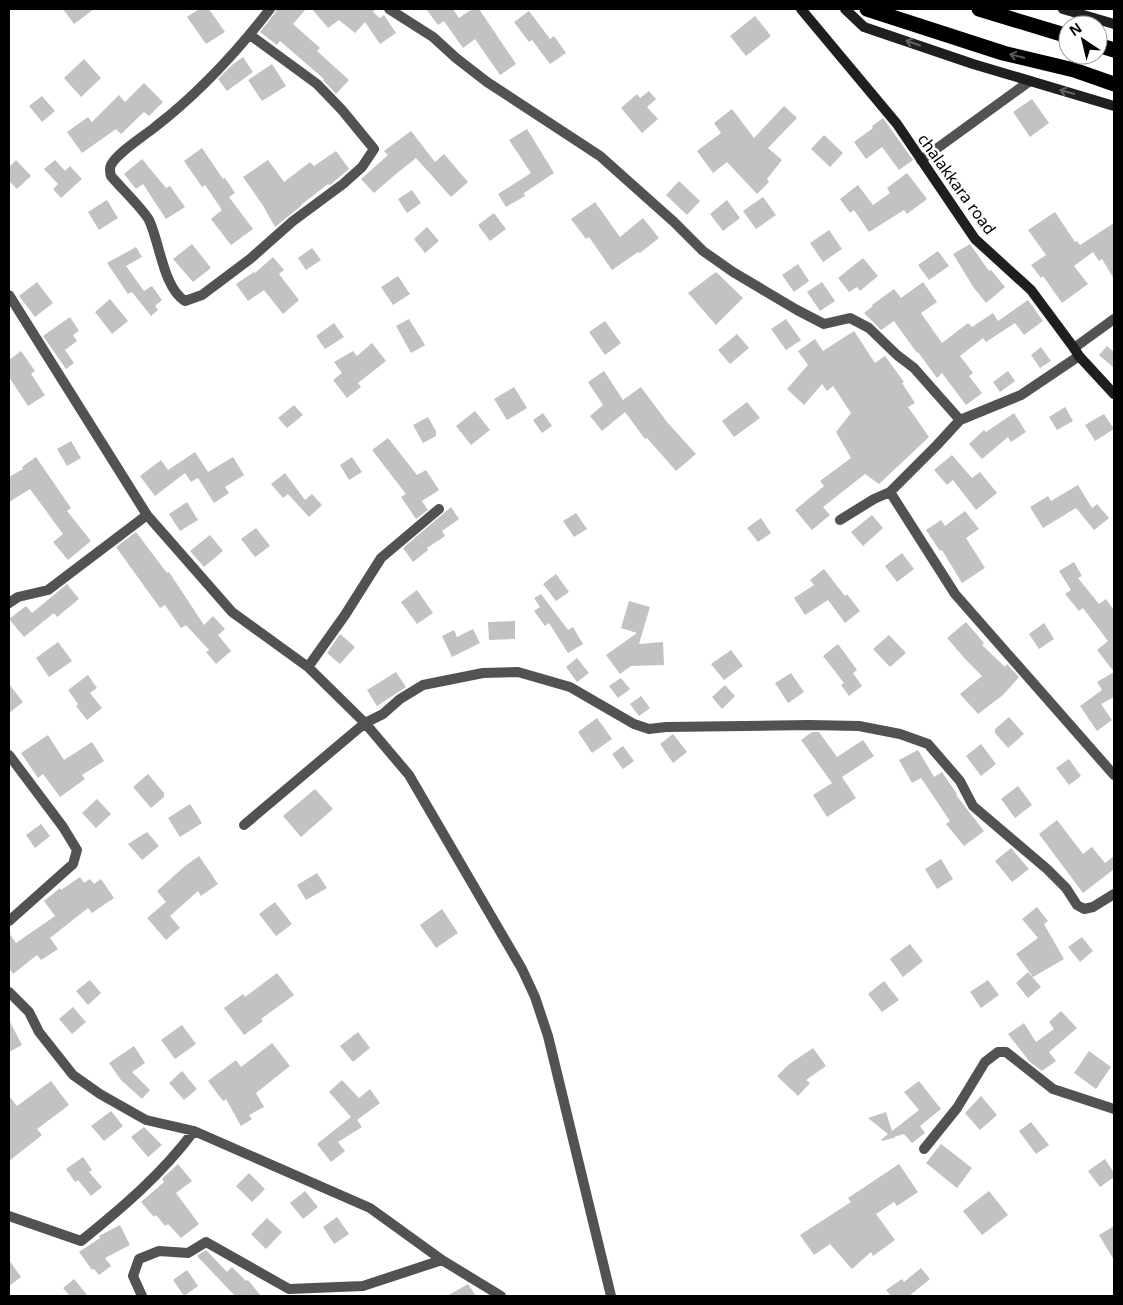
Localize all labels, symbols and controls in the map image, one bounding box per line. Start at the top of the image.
north arrow [1058,15,1108,65]
text: N [1065,18,1085,40]
one-way arrow [905,38,921,48]
one-way arrow [1009,51,1025,60]
one-way arrow [1060,87,1076,97]
street label: chalakkara road [913,129,1001,239]

